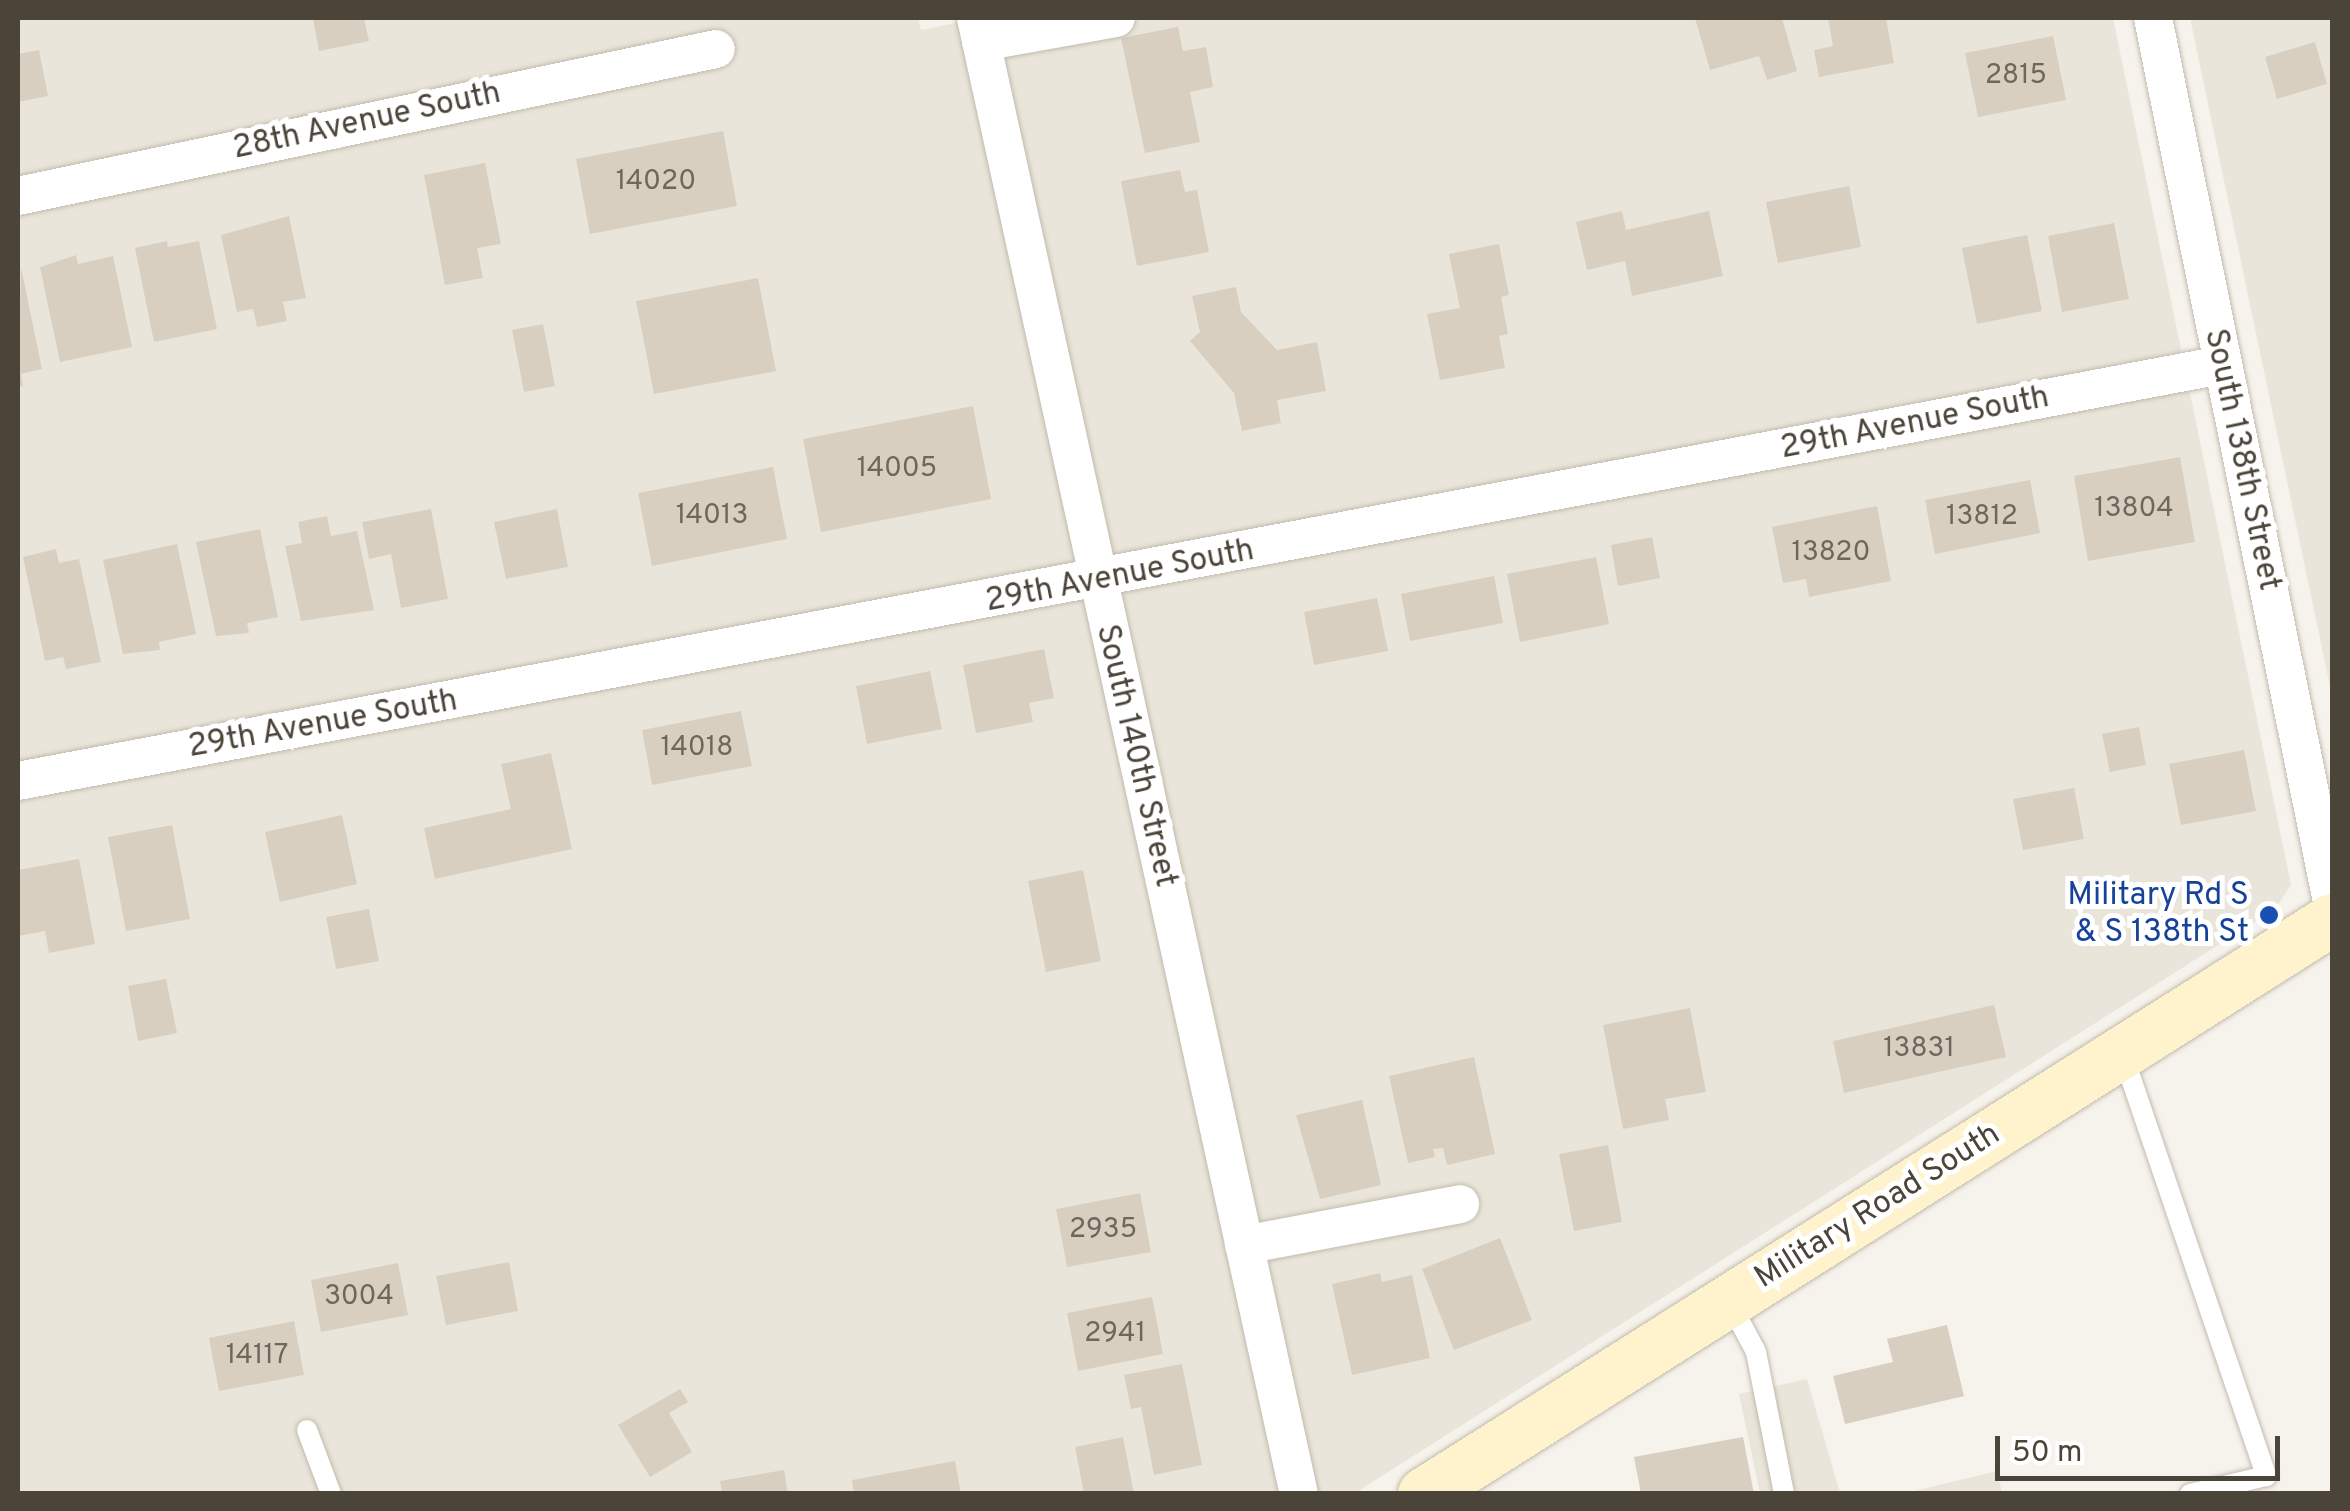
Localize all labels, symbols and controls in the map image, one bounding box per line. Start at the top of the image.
house number: 2815 [1985,59,2047,93]
street label: 28th Avenue South [229,75,505,169]
house number: 14020 [616,165,696,199]
street label: South 138th Street [2194,326,2288,594]
street label: 29th Avenue South [1777,379,2053,469]
house number: 14005 [857,452,937,486]
house number: 13804 [2094,492,2174,526]
house number: 14013 [676,499,748,533]
house number: 13812 [1946,500,2018,534]
street label: 29th Avenue South [982,532,1258,622]
house number: 13820 [1792,536,1870,570]
street label: South 140th Street [1086,621,1184,891]
street label: 29th Avenue South [185,682,461,768]
house number: 14018 [661,731,733,765]
place label: Military Rd S & S 138th St [2067,878,2249,953]
marker: Military Rd S & S 138th St [2258,904,2280,926]
house number: 13831 [1883,1032,1955,1066]
street label: Military Road South [1748,1116,2008,1298]
house number: 2935 [1069,1213,1137,1247]
house number: 3004 [324,1280,394,1314]
house number: 2941 [1084,1317,1146,1351]
house number: 14117 [226,1339,288,1373]
scale bar [2000,1416,2285,1478]
text: 50 m [2012,1435,2082,1472]

